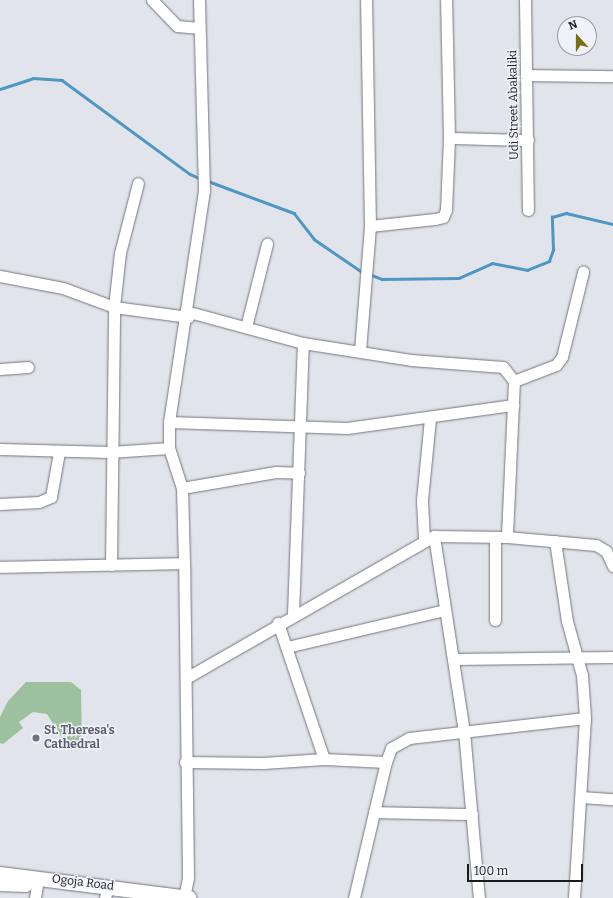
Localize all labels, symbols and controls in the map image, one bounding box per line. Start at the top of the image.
north arrow [557,16,597,56]
text: N [567,18,579,33]
street label: Udi Street Abakaliki [506,50,522,160]
place label: St. Theresa's Cathedral [44,724,115,752]
marker: St. Theresa's Cathedral [31,733,41,743]
scale bar [469,856,585,882]
text: 100 m [474,864,508,878]
street label: Ogoja Road [51,872,115,894]

